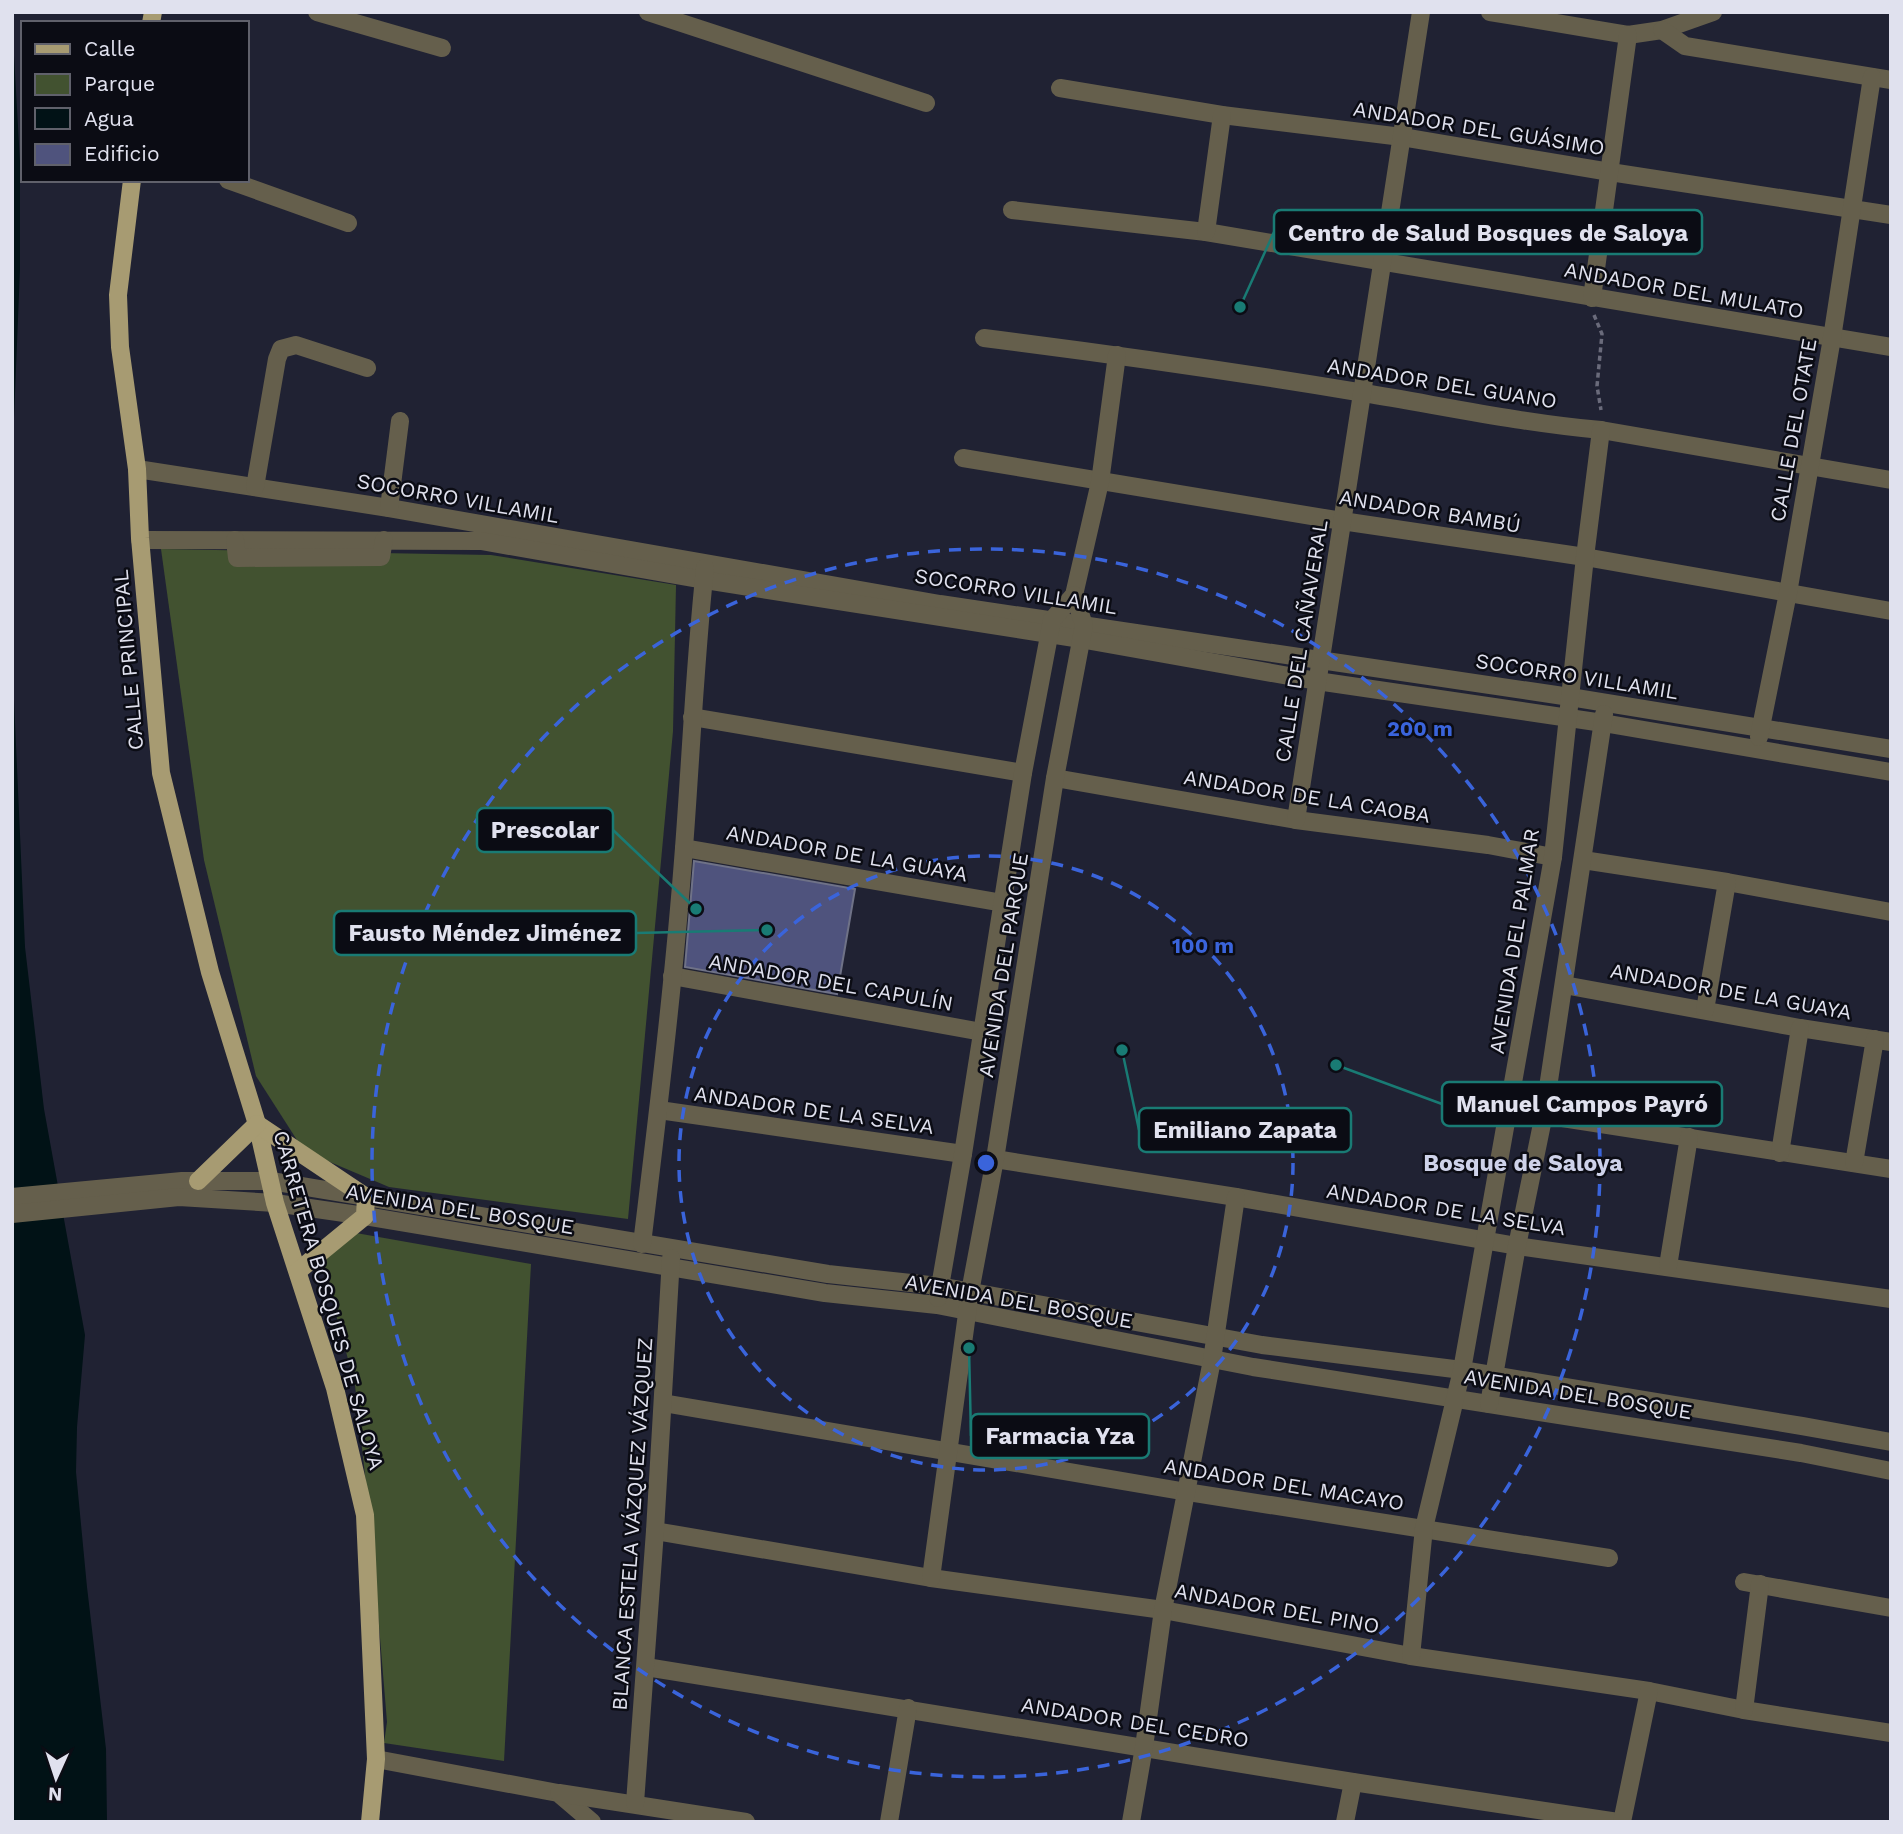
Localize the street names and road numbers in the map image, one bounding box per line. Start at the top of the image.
street label: ANDADOR DEL GUÁSIMO [1352,96,1606,160]
street label: ANDADOR DEL MULATO [1562,257,1806,323]
street label: CALLE DEL OTATE [1765,336,1821,524]
street label: ANDADOR DEL GUANO [1325,353,1559,413]
street label: SOCORRO VILLAMIL [355,468,561,528]
street label: ANDADOR BAMBÚ [1337,484,1523,538]
street label: CALLE DEL CAÑAVERAL [1269,518,1333,764]
street label: SOCORRO VILLAMIL [913,563,1119,619]
street label: CALLE PRINCIPAL [108,569,148,751]
street label: SOCORRO VILLAMIL [1474,648,1680,704]
street label: ANDADOR DE LA CAOBA [1182,764,1432,828]
street label: ANDADOR DE LA GUAYA [724,819,970,887]
street label: AVENIDA DEL PALMAR [1484,827,1544,1055]
street label: AVENIDA DEL PARQUE [973,851,1033,1079]
street label: ANDADOR DEL CAPULÍN [707,948,955,1016]
street label: ANDADOR DE LA GUAYA [1608,957,1854,1025]
street label: ANDADOR DE LA SELVA [693,1081,936,1139]
street label: CARRETERA BOSQUES DE SALOYA [268,1127,390,1473]
street label: ANDADOR DE LA SELVA [1325,1178,1567,1240]
street label: AVENIDA DEL BOSQUE [344,1179,576,1239]
street label: AVENIDA DEL BOSQUE [903,1269,1135,1333]
street label: BLANCA ESTELA VÁZQUEZ VÁZQUEZ [606,1337,658,1711]
street label: AVENIDA DEL BOSQUE [1462,1364,1694,1424]
street label: ANDADOR DEL MACAYO [1162,1453,1406,1515]
street label: ANDADOR DEL PINO [1173,1578,1381,1638]
street label: ANDADOR DEL CEDRO [1019,1692,1251,1752]

